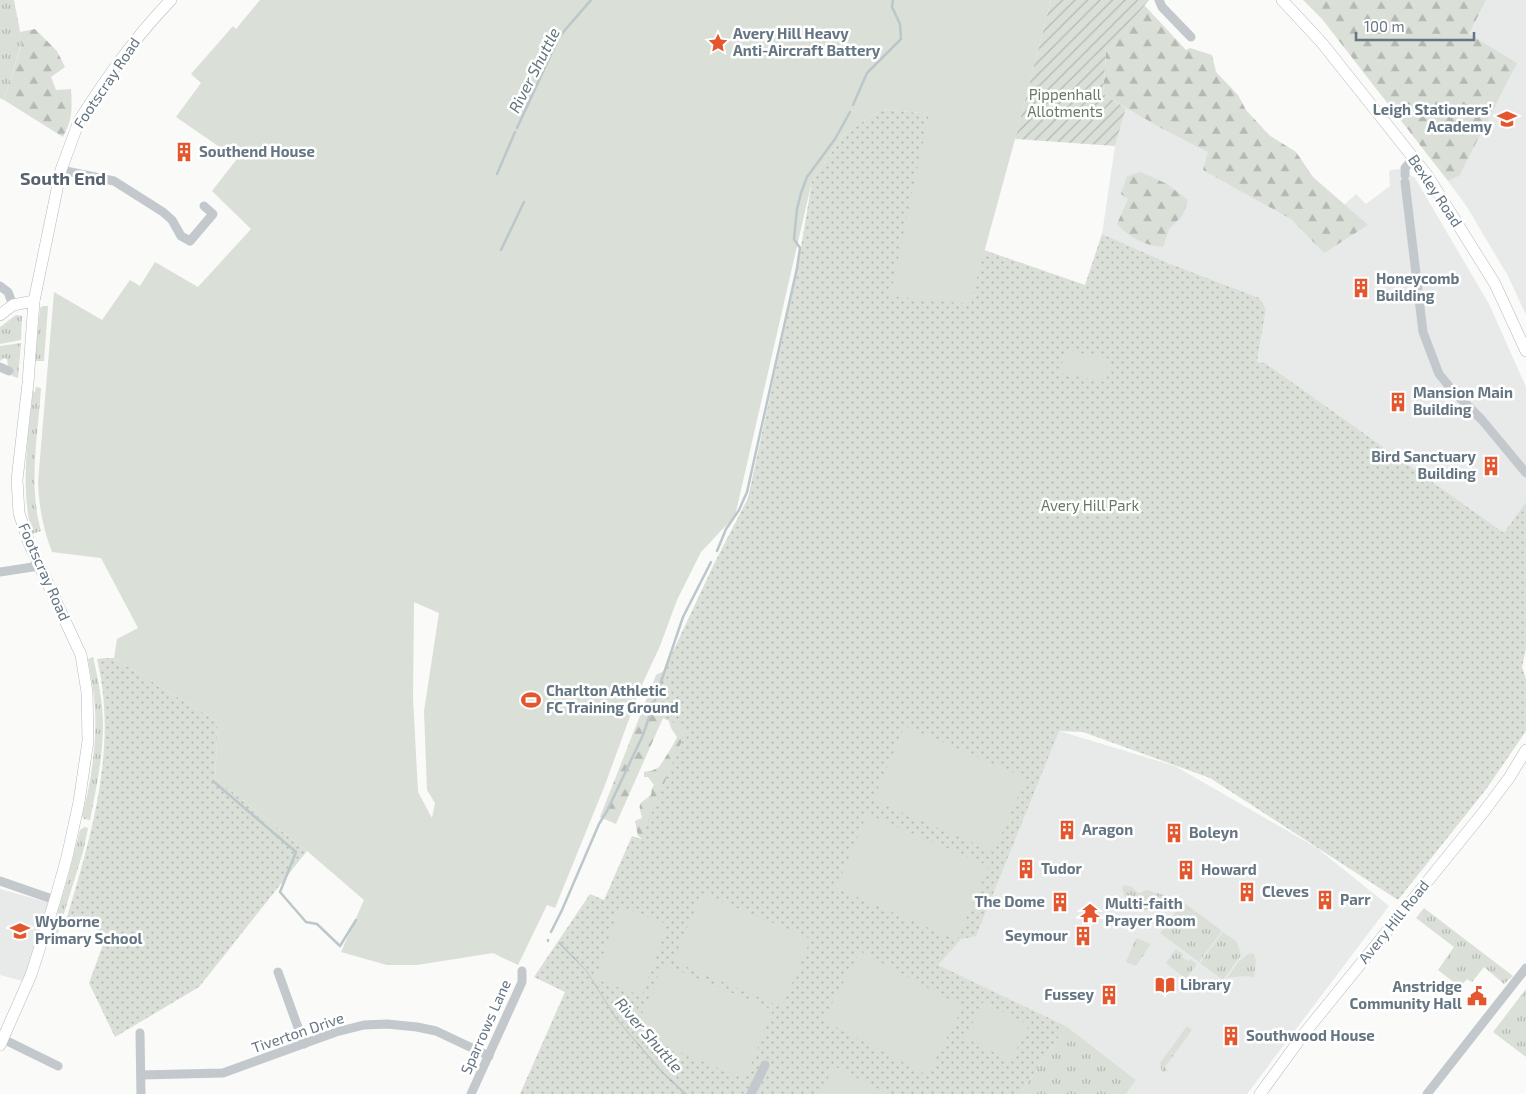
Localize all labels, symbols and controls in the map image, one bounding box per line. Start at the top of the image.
scale bar [1356,10,1474,42]
text: 100 m [1364,17,1405,35]
water label: River Shuttle [504,24,563,116]
place label: Avery Hill Heavy Anti-Aircraft Battery [733,24,881,60]
place icon: Avery Hill Heavy Anti-Aircraft Battery [707,32,729,54]
street label: Footscray Road [69,34,143,131]
park label: Pippenhall Allotments [1027,85,1103,120]
place label: Leigh Stationers' Academy [1373,100,1493,136]
school or university icon: Leigh Stationers' Academy [1496,108,1518,130]
building icon: Southend House [173,141,195,163]
place label: Southend House [199,142,315,160]
street label: Bexley Road [1405,151,1467,230]
district label: South End [20,167,106,189]
place label: Honeycomb Building [1376,269,1460,304]
building icon: Honeycomb Building [1350,277,1372,299]
place label: Mansion Main Building [1413,383,1513,418]
building icon: Mansion Main Building [1387,391,1409,413]
place label: Bird Sanctuary Building [1371,447,1477,482]
building icon: Bird Sanctuary Building [1480,455,1502,477]
park label: Avery Hill Park [1041,496,1139,514]
street label: Footscray Road [15,520,75,623]
place label: Charlton Athletic FC Training Ground [546,681,679,716]
sports icon: Charlton Athletic FC Training Ground [520,689,542,711]
building icon: Aragon [1056,819,1078,841]
place label: Aragon [1082,820,1133,838]
building icon: Boleyn [1163,822,1185,844]
place label: Boleyn [1189,823,1238,842]
building icon: Tudor [1015,858,1037,880]
place label: Tudor [1041,859,1083,877]
building icon: Howard [1175,859,1197,881]
place label: Howard [1201,860,1257,878]
street label: Avery Hill Road [1354,876,1432,967]
building icon: Cleves [1236,881,1258,903]
place label: Cleves [1262,882,1309,900]
building icon: Parr [1314,889,1336,911]
place label: Parr [1340,890,1371,908]
building icon: The Dome [1049,891,1071,913]
place label: The Dome [974,892,1045,910]
place label: Multi-faith Prayer Room [1105,894,1196,930]
temple icon: Multi-faith Prayer Room [1079,902,1101,924]
place label: Wyborne Primary School [35,912,143,948]
school or university icon: Wyborne Primary School [9,920,31,942]
building icon: Seymour [1072,925,1094,947]
place label: Seymour [1005,926,1069,945]
library icon: Library [1154,974,1176,996]
place label: Library [1180,975,1231,994]
street label: Sparrows Lane [456,976,514,1077]
place label: Anstridge Community Hall [1350,977,1462,1013]
building icon: Fussey [1098,984,1120,1006]
place label: Fussey [1044,985,1095,1004]
public building icon: Anstridge Community Hall [1466,985,1488,1007]
water label: River Shuttle [612,993,687,1076]
street label: Tiverton Drive [249,1008,346,1056]
building icon: Southwood House [1220,1025,1242,1047]
place label: Southwood House [1246,1026,1375,1044]

